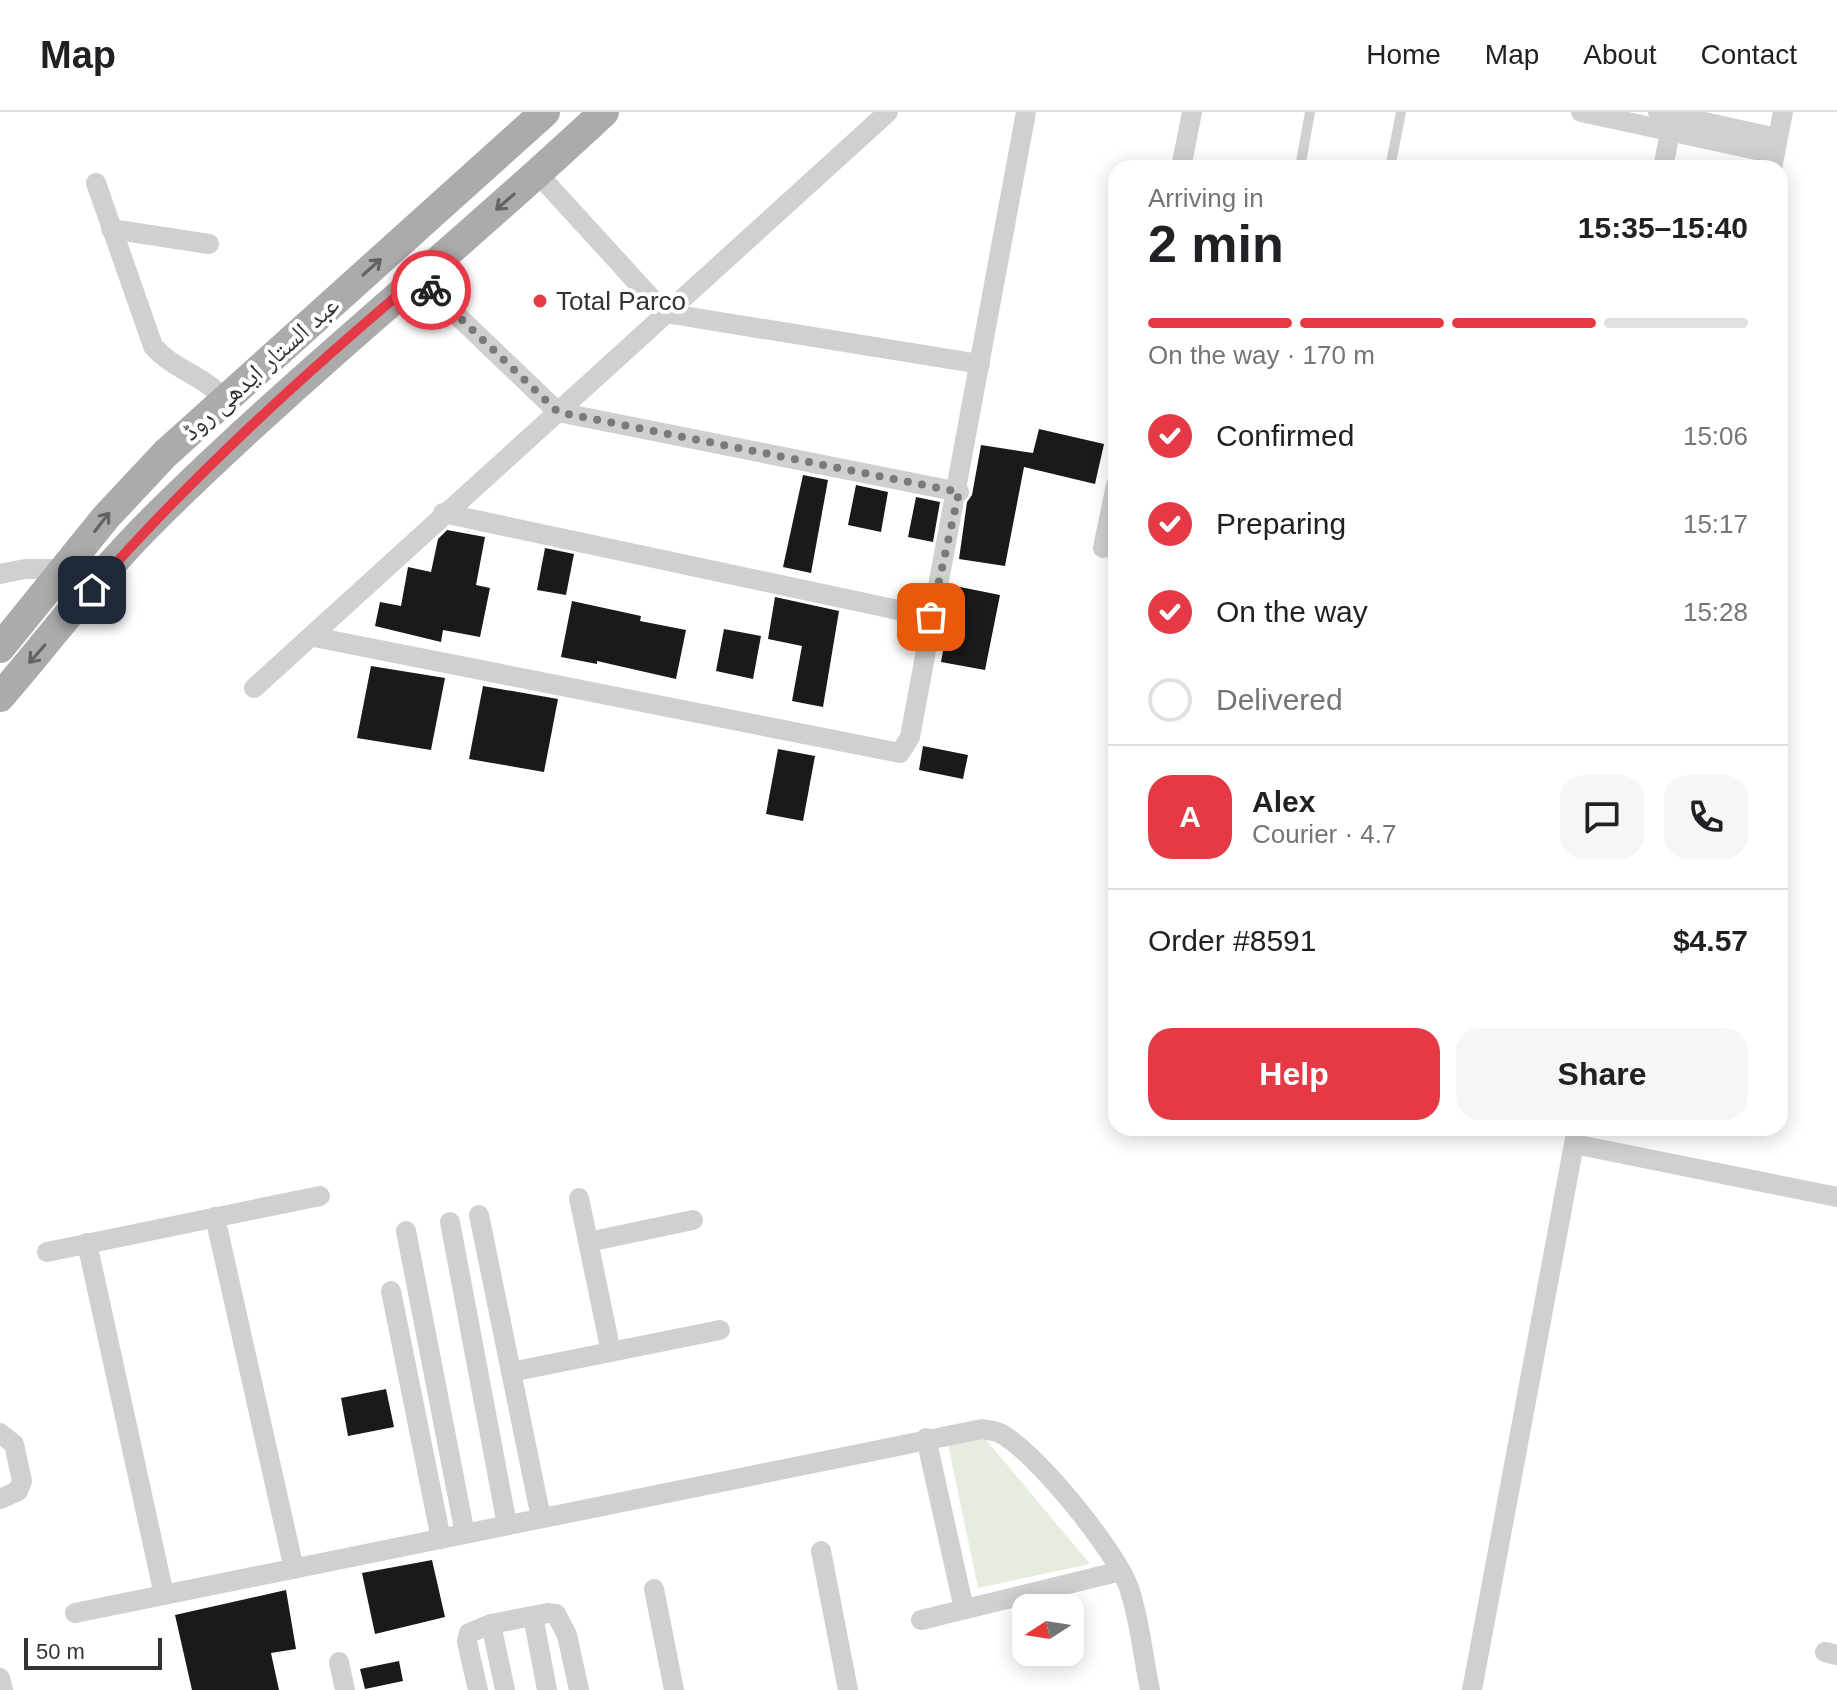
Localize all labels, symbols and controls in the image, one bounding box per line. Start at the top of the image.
text: Map [40,34,116,76]
text: Home [1366,39,1441,70]
text: Map [1485,39,1539,70]
text: About [1583,39,1657,70]
text: Contact [1701,39,1797,70]
text: Arriving in [1148,183,1264,213]
one-way arrow [496,193,516,211]
text: 15:35–15:40 [1578,211,1748,244]
text: 2 min [1148,215,1284,273]
courier [391,250,471,330]
one-way arrow [362,257,382,276]
icon: bike [409,268,453,312]
place label: Total Parco [556,286,686,316]
street label: عبد الستار ایدھی روڈ [175,290,345,447]
marker: Total Parco [531,292,549,310]
text: On the way · 170 m [1148,340,1375,370]
icon: check [1148,414,1192,458]
text: Confirmed [1216,419,1354,452]
text: 15:06 [1683,421,1748,451]
icon: check [1148,502,1192,546]
text: Preparing [1216,507,1346,540]
text: 15:17 [1683,509,1748,539]
one-way arrow [93,512,111,533]
pin [58,556,126,624]
icon: home [70,568,114,612]
pin [897,583,965,651]
icon: check [1148,590,1192,634]
icon: bag [909,595,953,639]
text: On the way [1216,595,1368,628]
text: 15:28 [1683,597,1748,627]
one-way arrow [28,643,46,664]
text: Delivered [1216,683,1343,716]
button: chat [1560,775,1644,859]
button: phone [1664,775,1748,859]
text: Alex [1252,785,1315,818]
text: A [1179,800,1201,833]
text: Courier · 4.7 [1252,819,1397,849]
text: Order #8591 [1148,924,1316,957]
text: $4.57 [1673,924,1748,957]
button: Help [1148,1028,1440,1120]
button: Share [1456,1028,1748,1120]
north arrow [1012,1594,1084,1666]
map controls [1012,1594,1084,1666]
scale bar [24,1634,162,1670]
text: 50 m [36,1639,85,1664]

